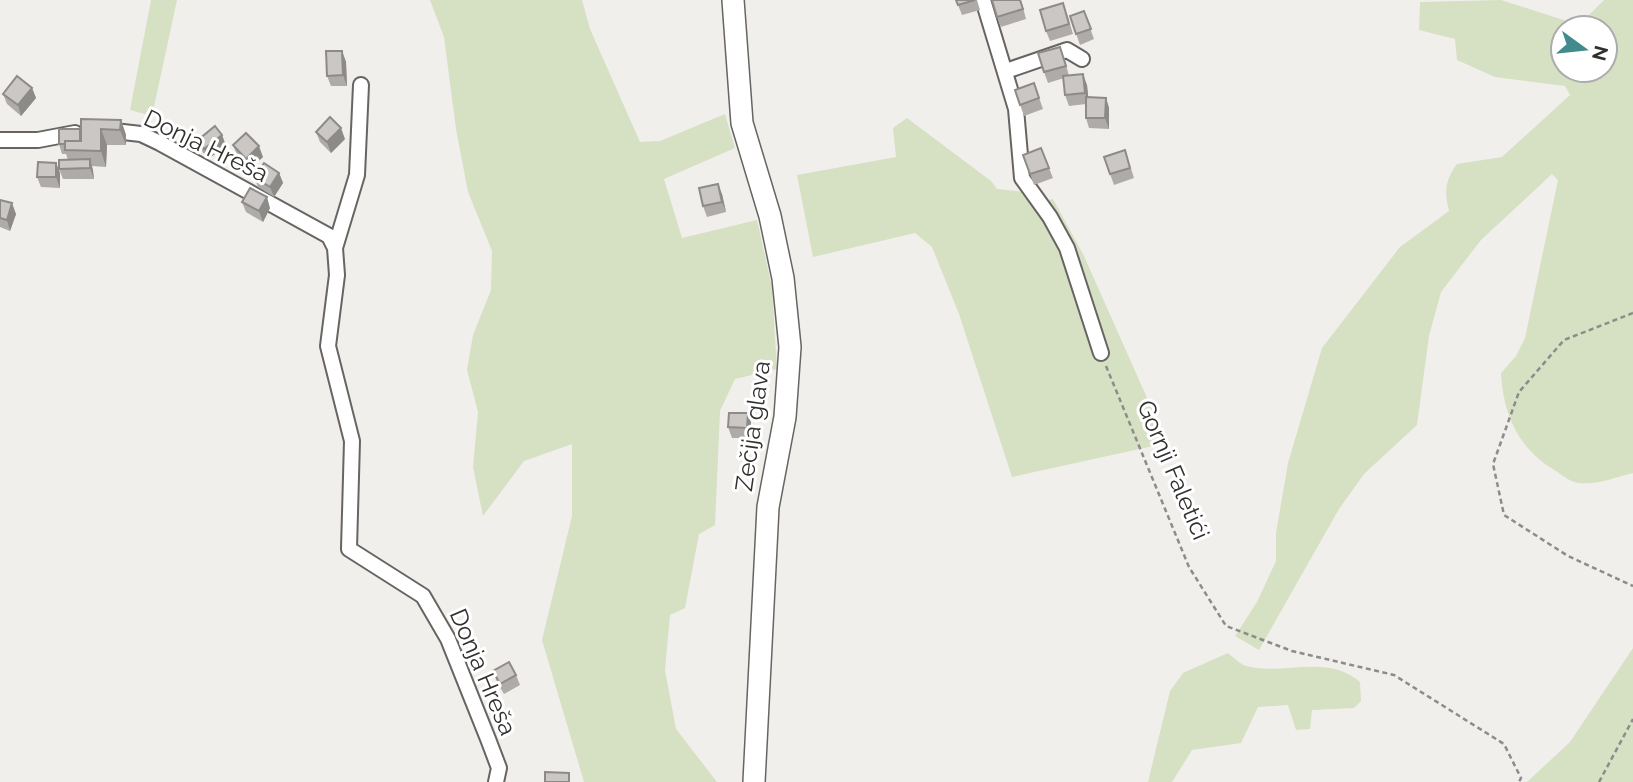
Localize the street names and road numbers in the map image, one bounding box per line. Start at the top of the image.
street label: Donja Hreša [139,103,273,188]
street label: Zečija glava [729,359,776,493]
street label: Gornji Faletići [1131,396,1216,544]
street label: Donja Hreša [444,604,523,739]

